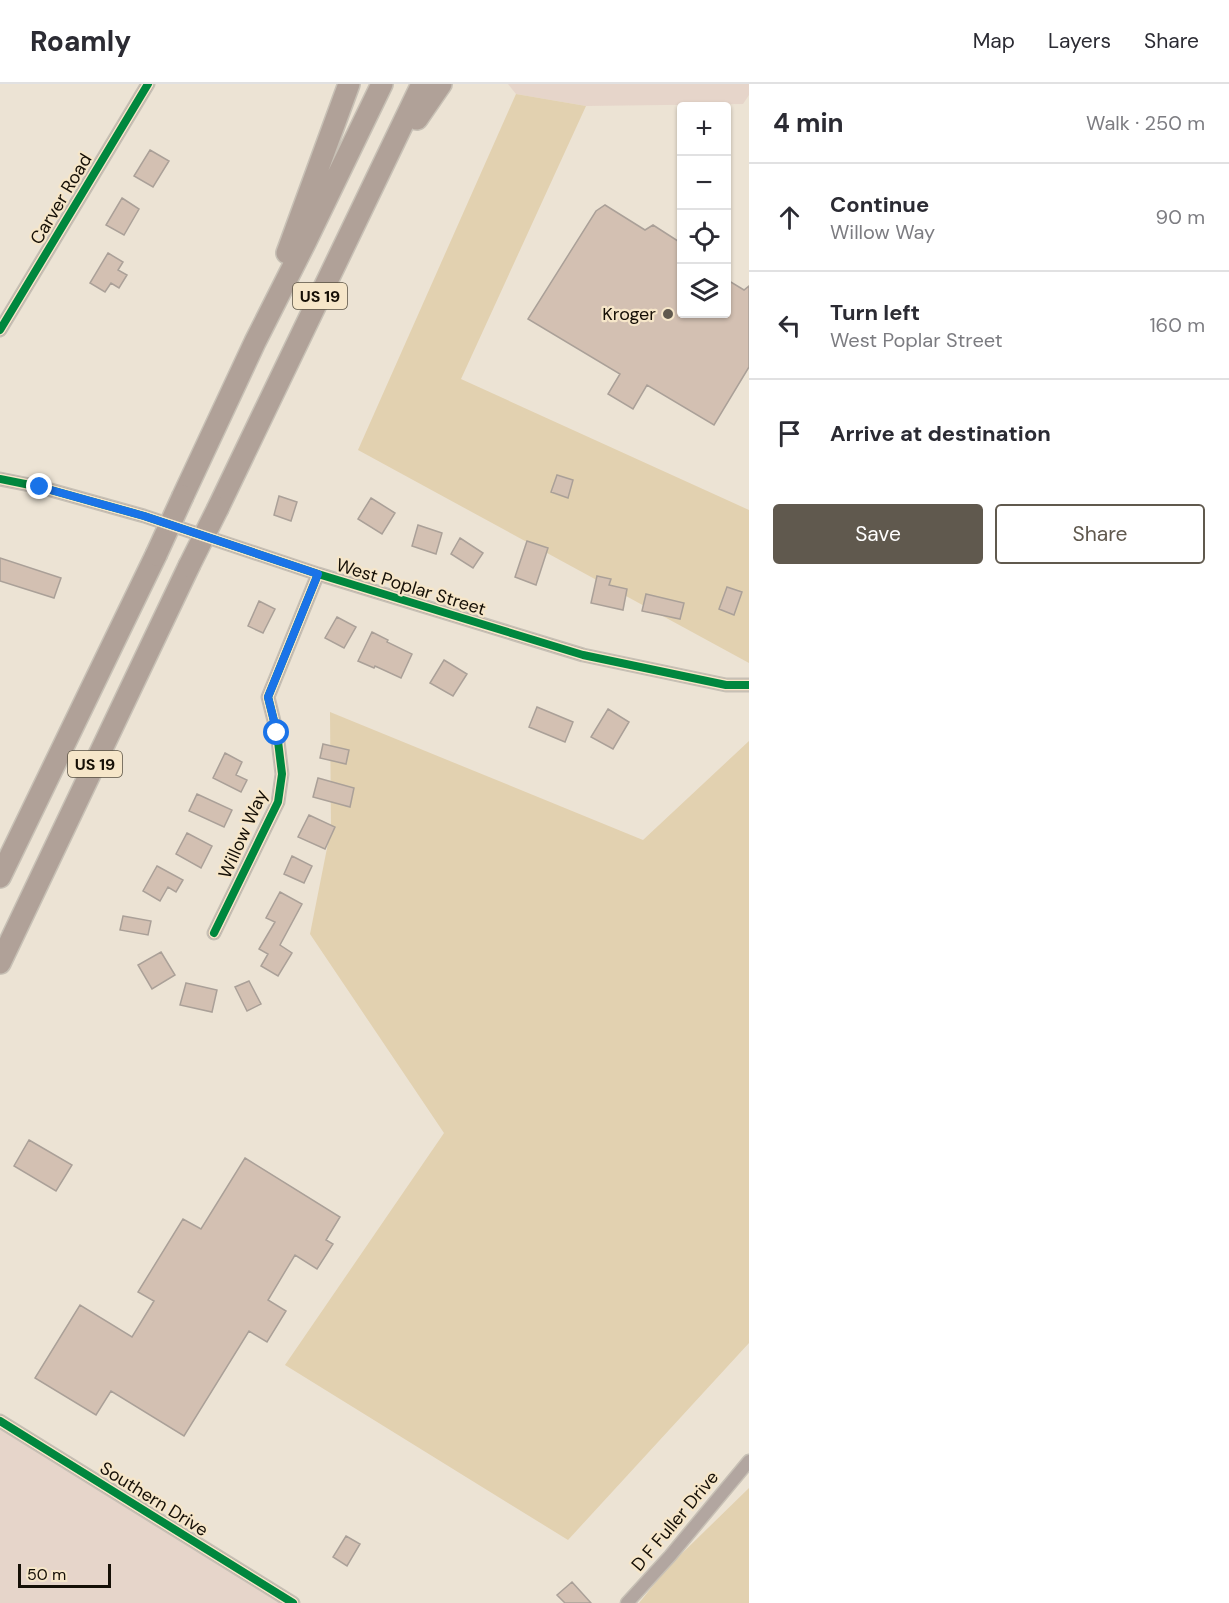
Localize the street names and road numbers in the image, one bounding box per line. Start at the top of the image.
street label: Carver Road [24,149,98,249]
road number: US 19 [293,283,347,309]
street label: West Poplar Street [333,553,489,621]
road number: US 19 [68,751,122,777]
street label: Willow Way [213,786,273,882]
street label: Southern Drive [95,1456,213,1542]
street label: D F Fuller Drive [626,1466,724,1576]

